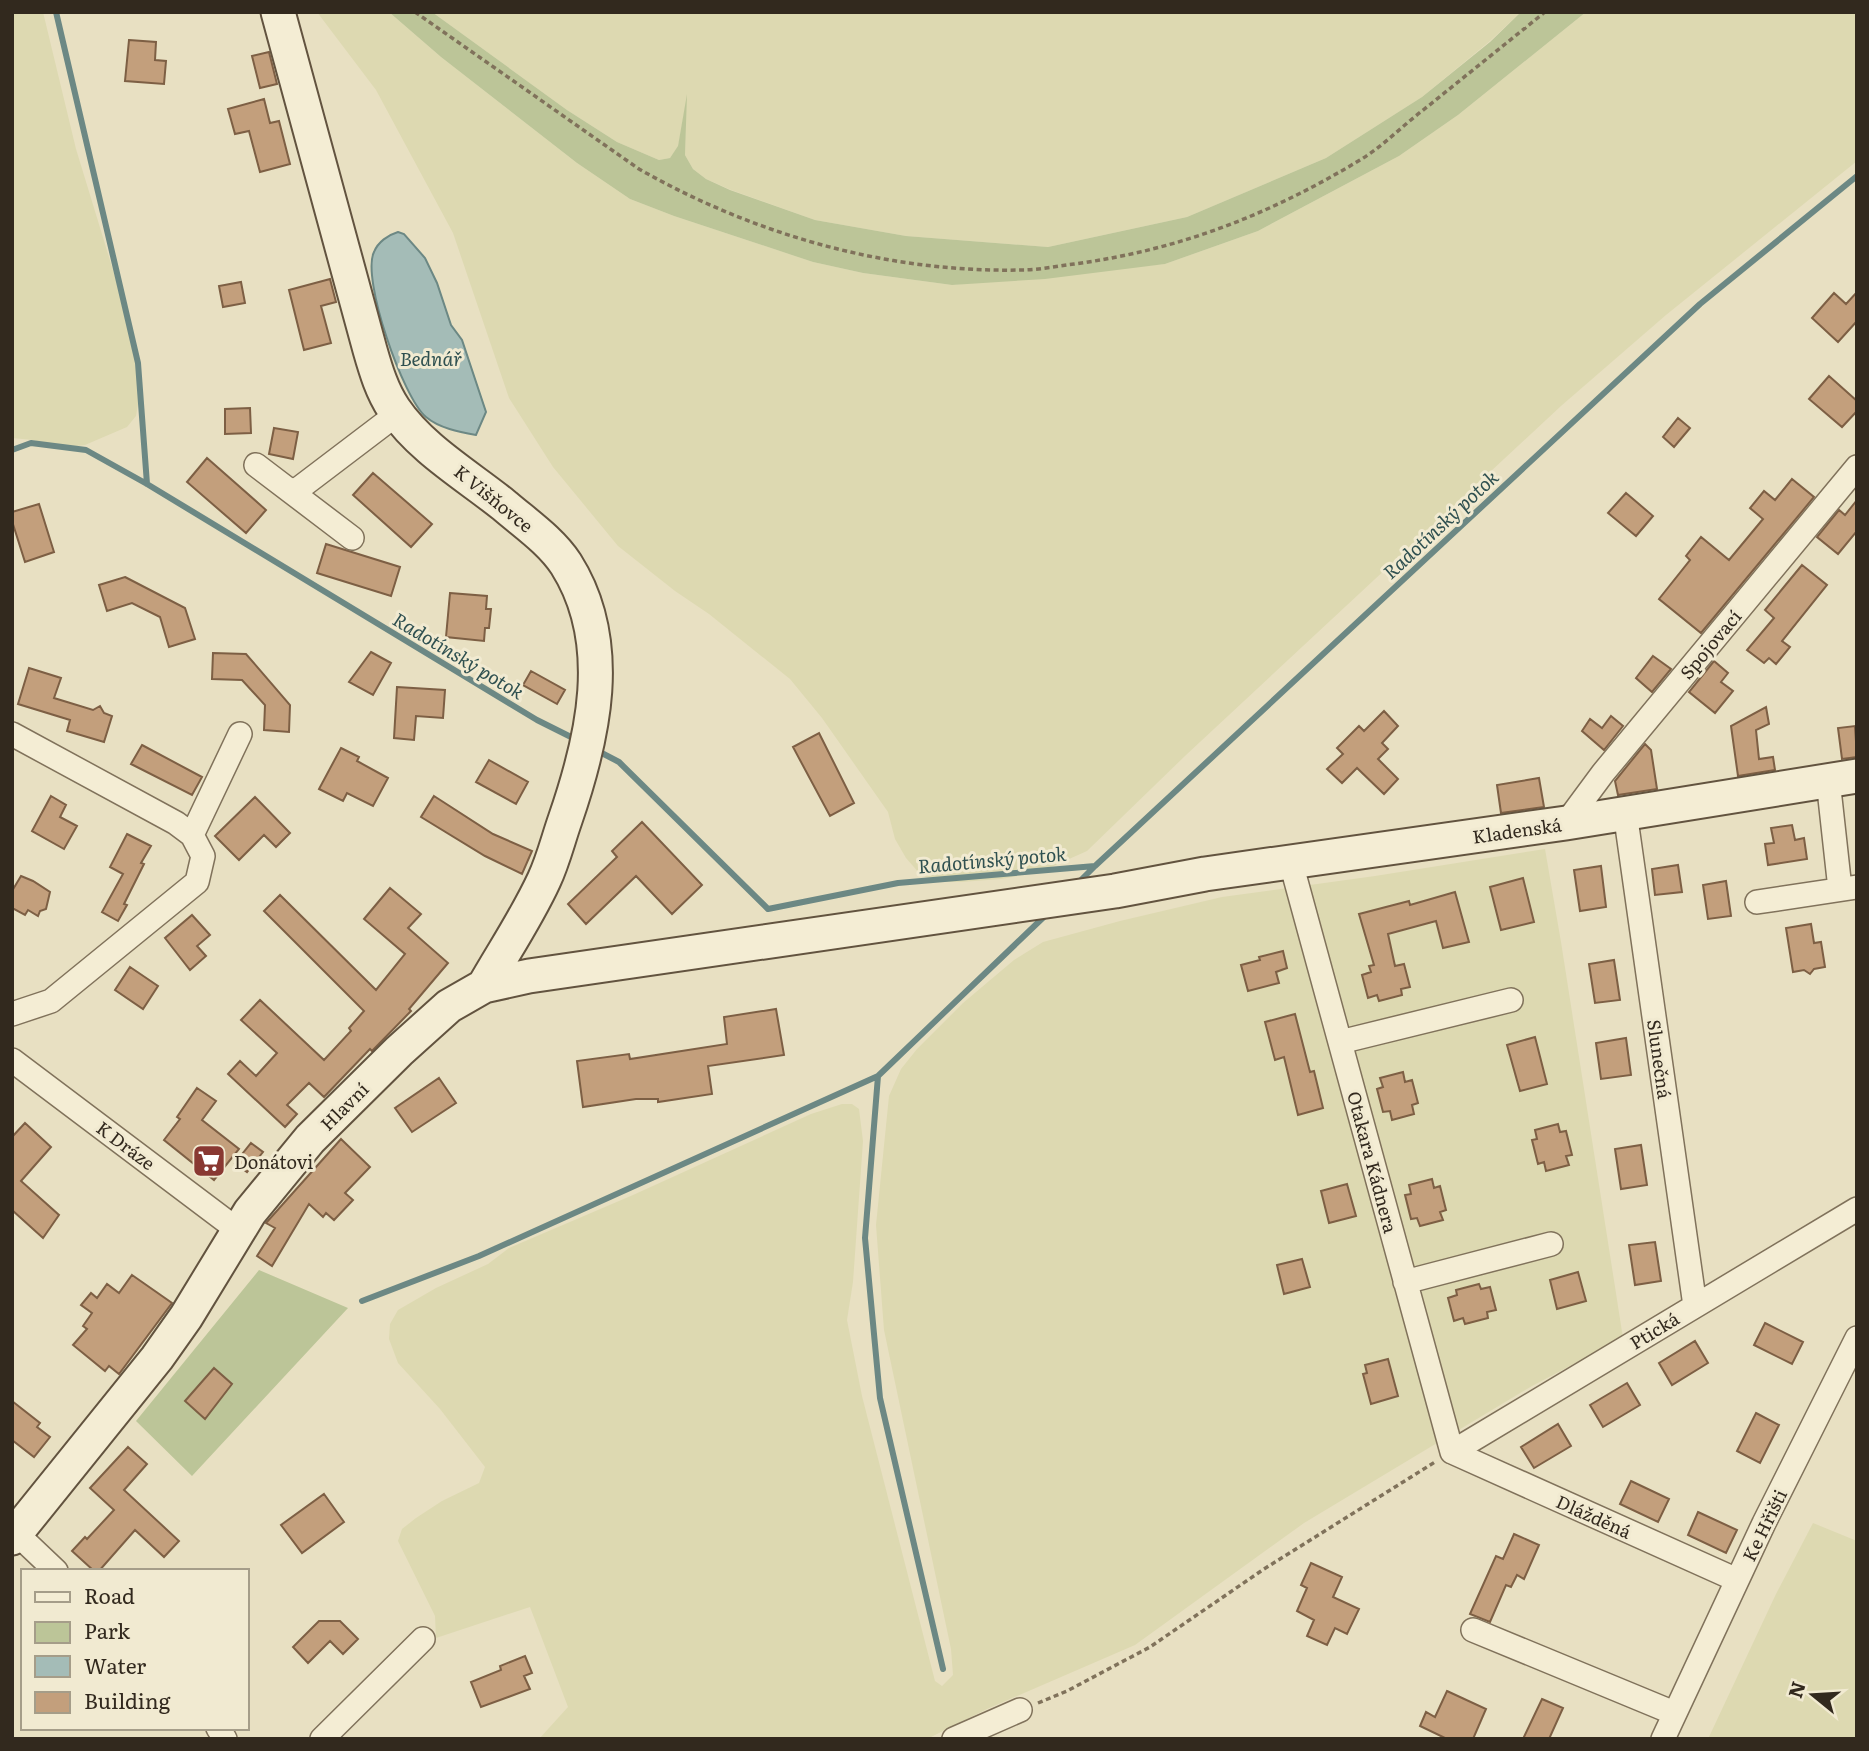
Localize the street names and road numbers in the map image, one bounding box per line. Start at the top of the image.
street label: K Višňovce [449,458,539,538]
street label: Spojovací [1673,603,1747,685]
street label: Kladenská [1471,810,1564,850]
street label: Slunečná [1641,1018,1679,1101]
street label: Hlavní [314,1076,374,1136]
street label: Otakara Kádnera [1341,1088,1405,1236]
street label: K Dráze [91,1114,161,1176]
street label: Ptická [1624,1304,1684,1355]
street label: Ke Hřišti [1735,1484,1793,1566]
street label: Dlážděná [1552,1487,1636,1545]

